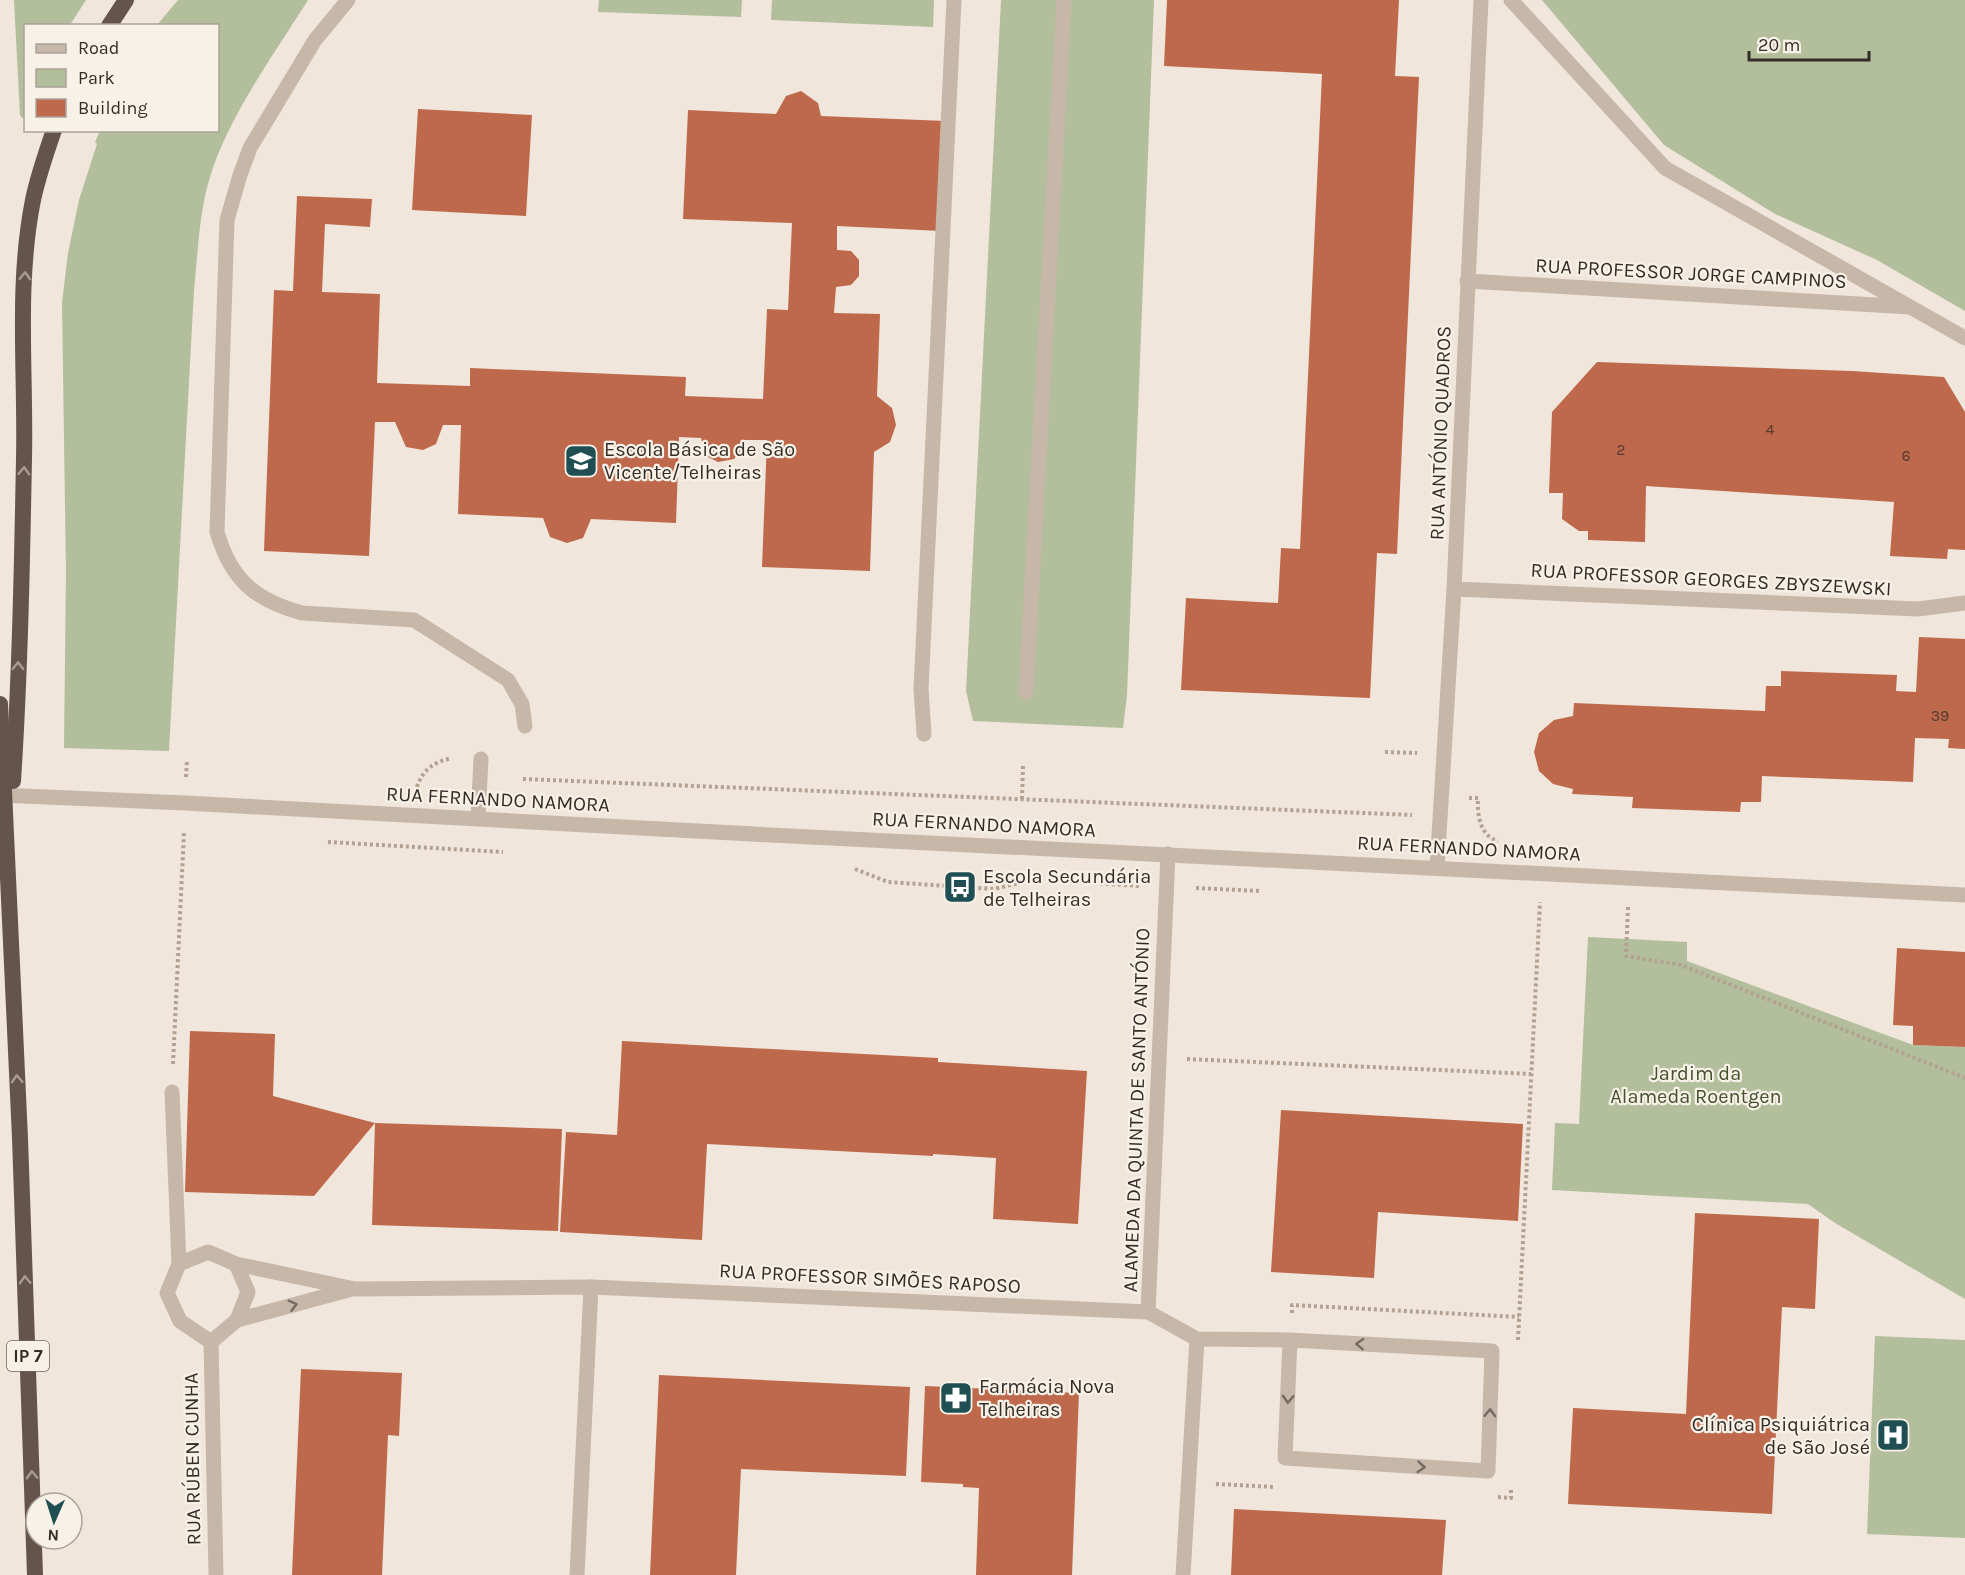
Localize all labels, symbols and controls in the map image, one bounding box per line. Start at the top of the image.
legend [24,24,219,132]
scale bar [1749,24,1869,62]
text: 20 m [1758,34,1800,56]
text: Road [78,37,119,59]
text: Park [78,67,115,89]
text: Building [78,97,148,119]
street label: RUA PROFESSOR JORGE CAMPINOS [1535,254,1847,293]
one-way arrow [19,271,31,280]
street label: RUA ANTÓNIO QUADROS [1424,325,1456,541]
house number: 4 [1766,420,1775,439]
place label: Escola Básica de São Vicente/Telheiras [604,438,795,484]
house number: 2 [1616,440,1626,459]
school or university icon: Escola Básica de São Vicente/Telheiras [563,443,599,479]
house number: 6 [1901,446,1911,465]
one-way arrow [17,466,30,475]
street label: RUA PROFESSOR GEORGES ZBYSZEWSKI [1530,559,1892,600]
one-way arrow [12,661,24,670]
house number: 39 [1931,706,1949,725]
street label: RUA FERNANDO NAMORA [386,782,610,817]
street label: RUA FERNANDO NAMORA [872,807,1096,842]
street label: RUA FERNANDO NAMORA [1357,831,1581,866]
place label: Escola Secundária de Telheiras [983,865,1151,911]
bus stop icon: Escola Secundária de Telheiras [942,869,978,905]
street label: ALAMEDA DA QUINTA DE SANTO ANTÓNIO [1118,927,1154,1293]
park label: Jardim da Alameda Roentgen [1610,1062,1782,1108]
one-way arrow [11,1075,24,1084]
street label: RUA PROFESSOR SIMÕES RAPOSO [719,1259,1021,1298]
one-way arrow [19,1275,32,1284]
one-way arrow [287,1300,298,1312]
one-way arrow [1355,1338,1364,1351]
road number: IP 7 [7,1341,49,1371]
street label: RUA RÚBEN CUNHA [178,1372,206,1546]
place label: Farmácia Nova Telheiras [979,1375,1115,1421]
pharmacy icon: Farmácia Nova Telheiras [938,1380,974,1416]
one-way arrow [1281,1394,1294,1403]
one-way arrow [1483,1409,1496,1418]
place label: Clínica Psiquiátrica de São José [1692,1413,1870,1459]
hospital icon: Clínica Psiquiátrica de São José [1875,1417,1911,1453]
one-way arrow [1416,1460,1426,1473]
one-way arrow [26,1470,38,1479]
north arrow [24,1491,84,1551]
text: N [47,1526,59,1545]

